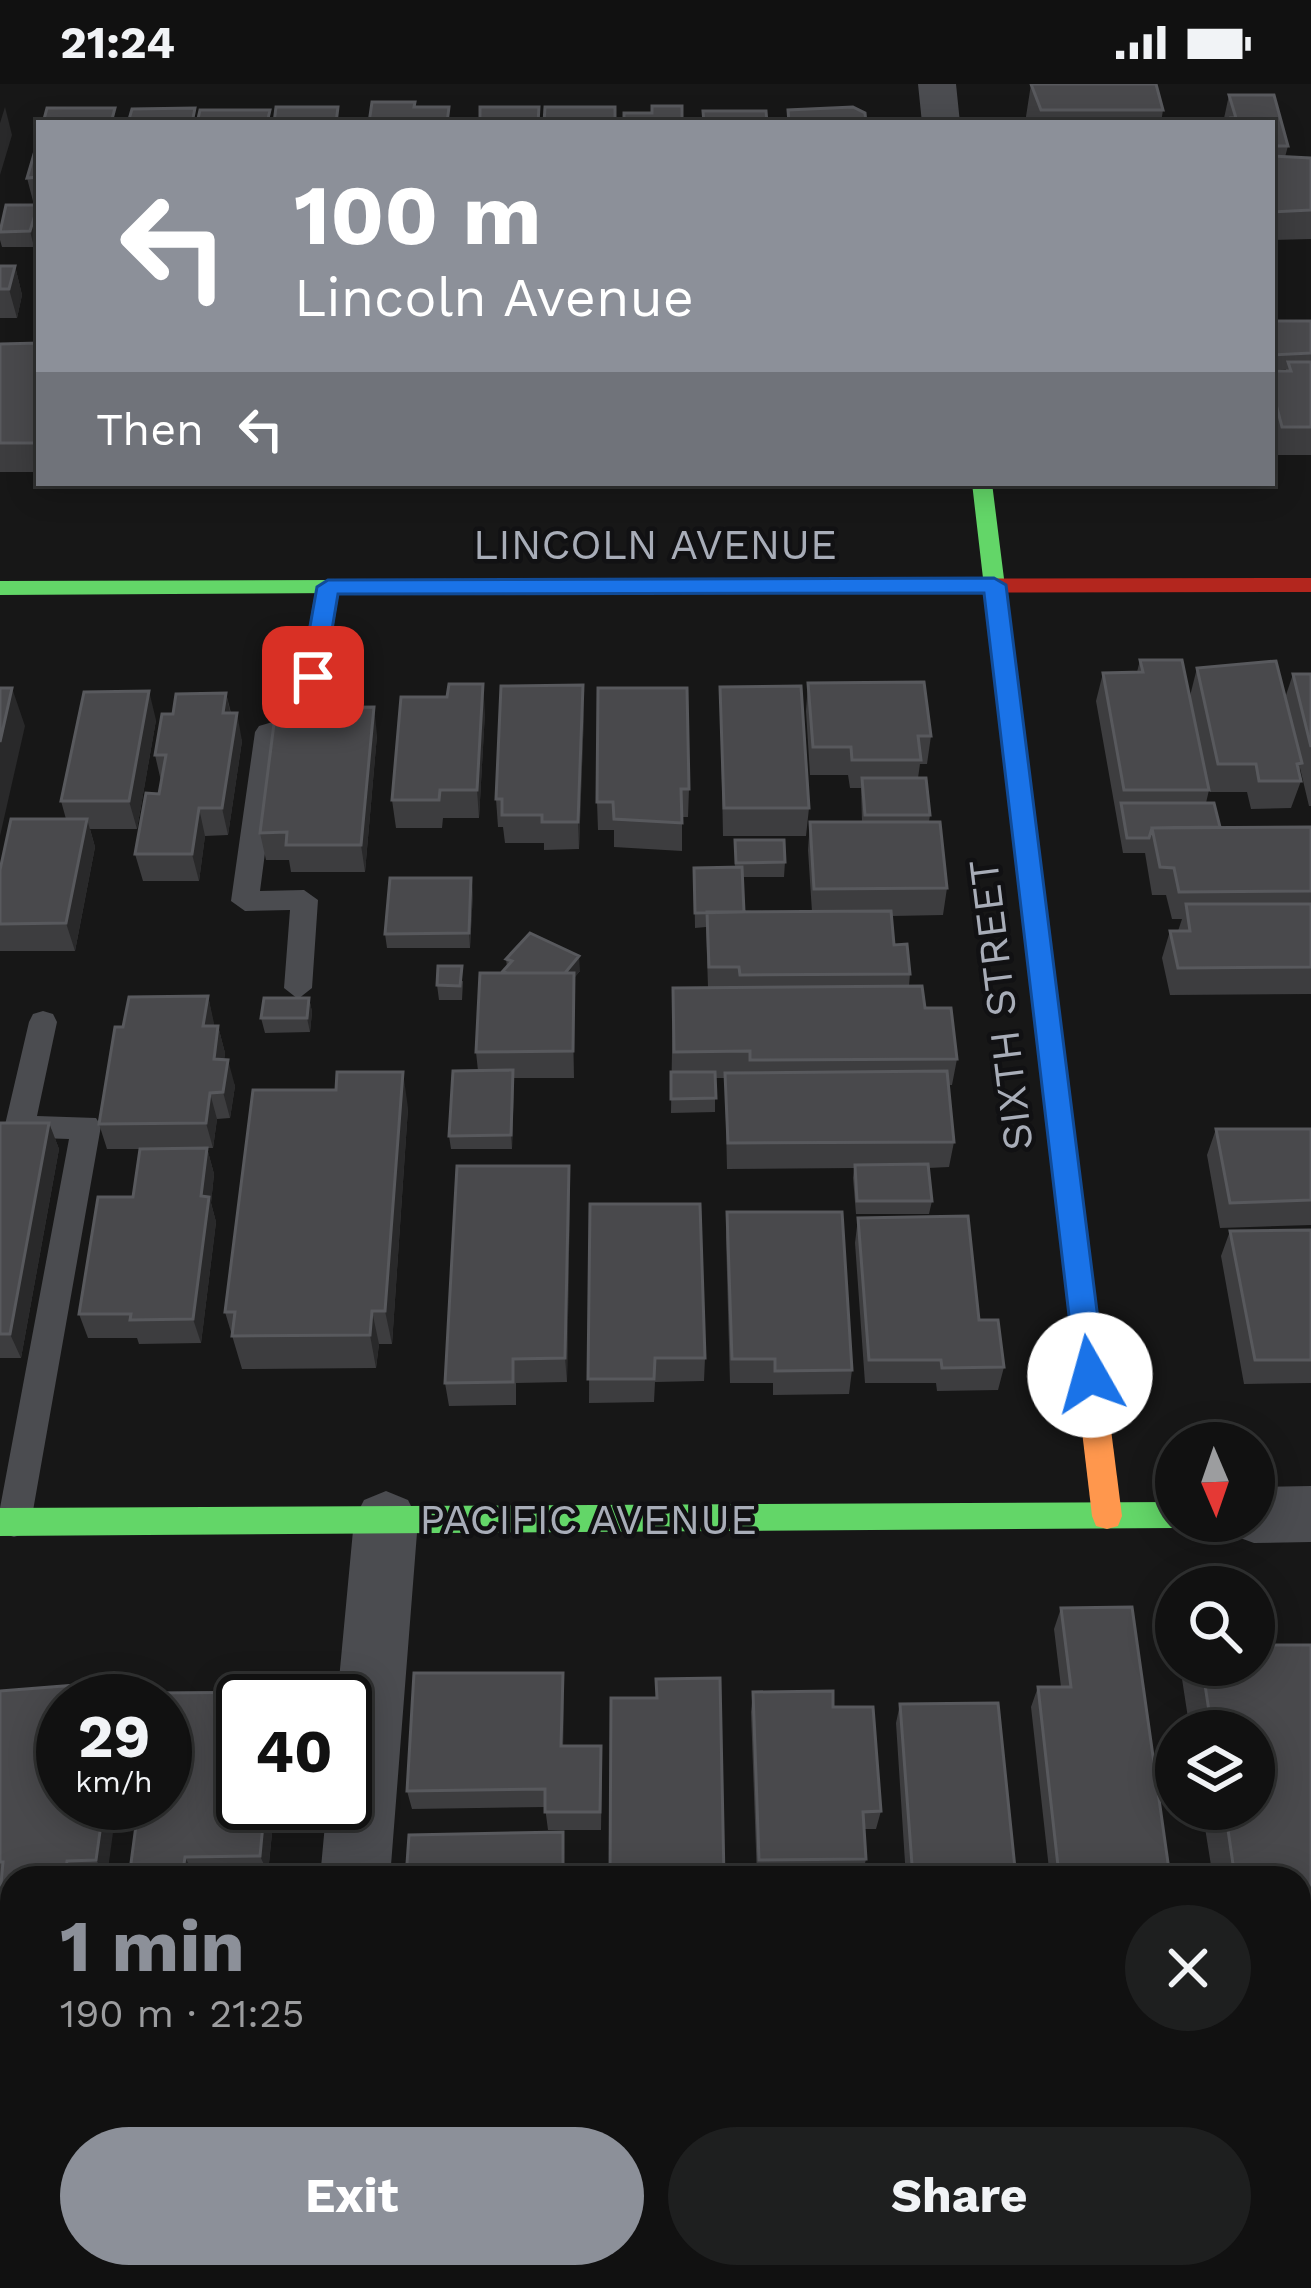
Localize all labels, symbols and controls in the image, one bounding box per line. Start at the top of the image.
text: 21:24 [60,16,175,69]
text: 100 m [294,166,541,264]
icon: left [96,168,252,324]
text: Lincoln Avenue [294,266,694,329]
icon: left [228,396,294,462]
text: Then [96,403,204,456]
street label: LINCOLN AVENUE [473,520,837,569]
pin [262,626,364,728]
icon: arrive [280,644,346,710]
street label: SIXTH STREET [958,857,1043,1153]
position arrow [1027,1312,1153,1438]
north arrow [1155,1422,1275,1542]
map controls [1155,1422,1275,1830]
street label: PACIFIC AVENUE [419,1495,757,1544]
button: search [1155,1566,1275,1686]
speed limit sign: 40 [216,1674,372,1830]
text: 29 [78,1701,150,1772]
button: layers [1155,1710,1275,1830]
text: km/h [75,1764,153,1799]
text: 1 min [60,1904,245,1988]
button: close [1125,1905,1251,2031]
text: 190 m · 21:25 [60,1991,304,2036]
button: Exit [60,2127,644,2265]
button: Share [668,2127,1251,2265]

